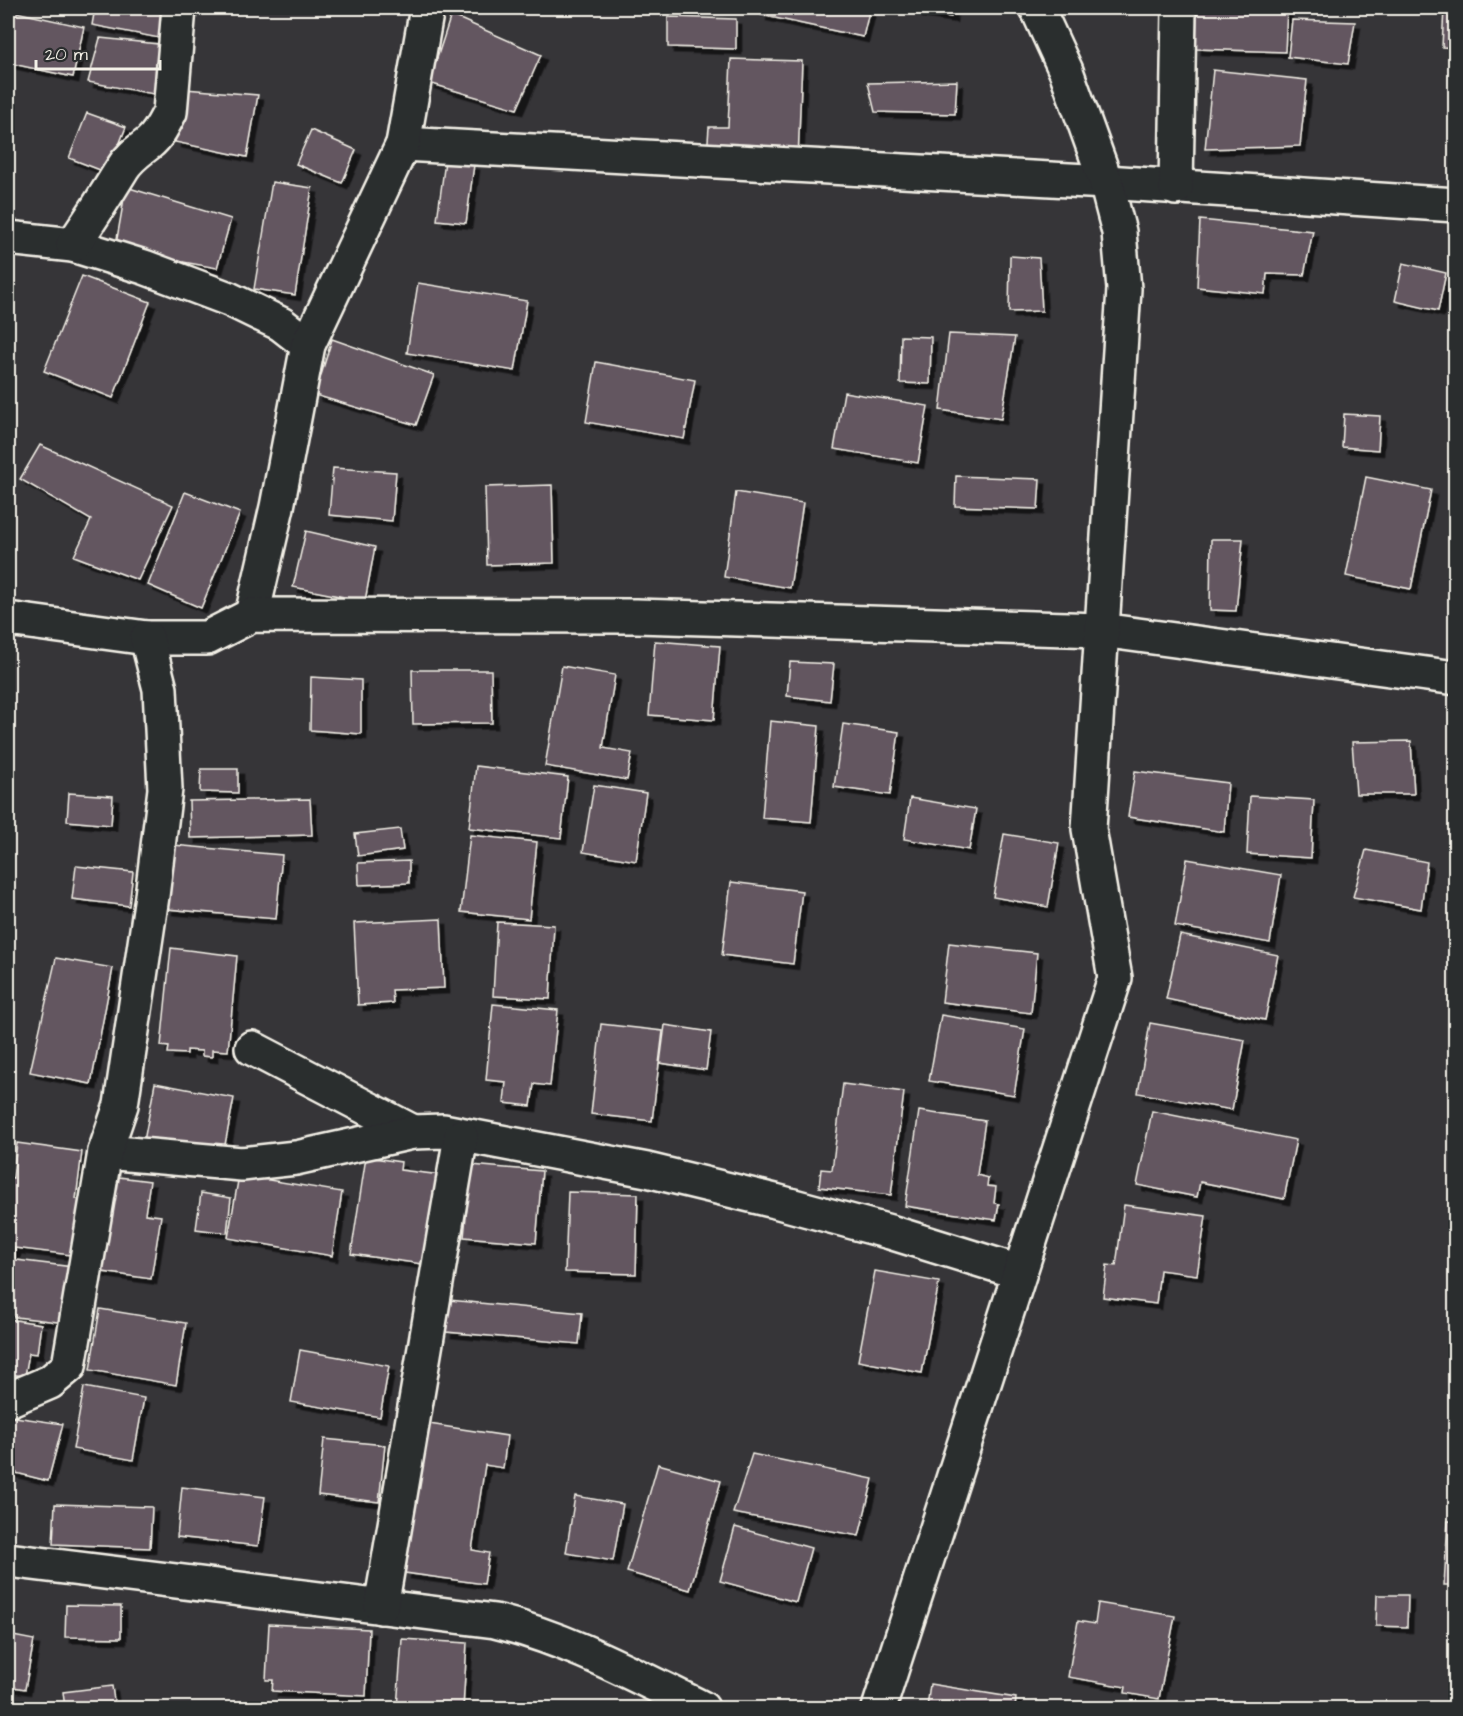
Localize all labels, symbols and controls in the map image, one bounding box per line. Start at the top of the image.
scale bar [36,33,160,71]
text: 20 m [45,42,88,67]

